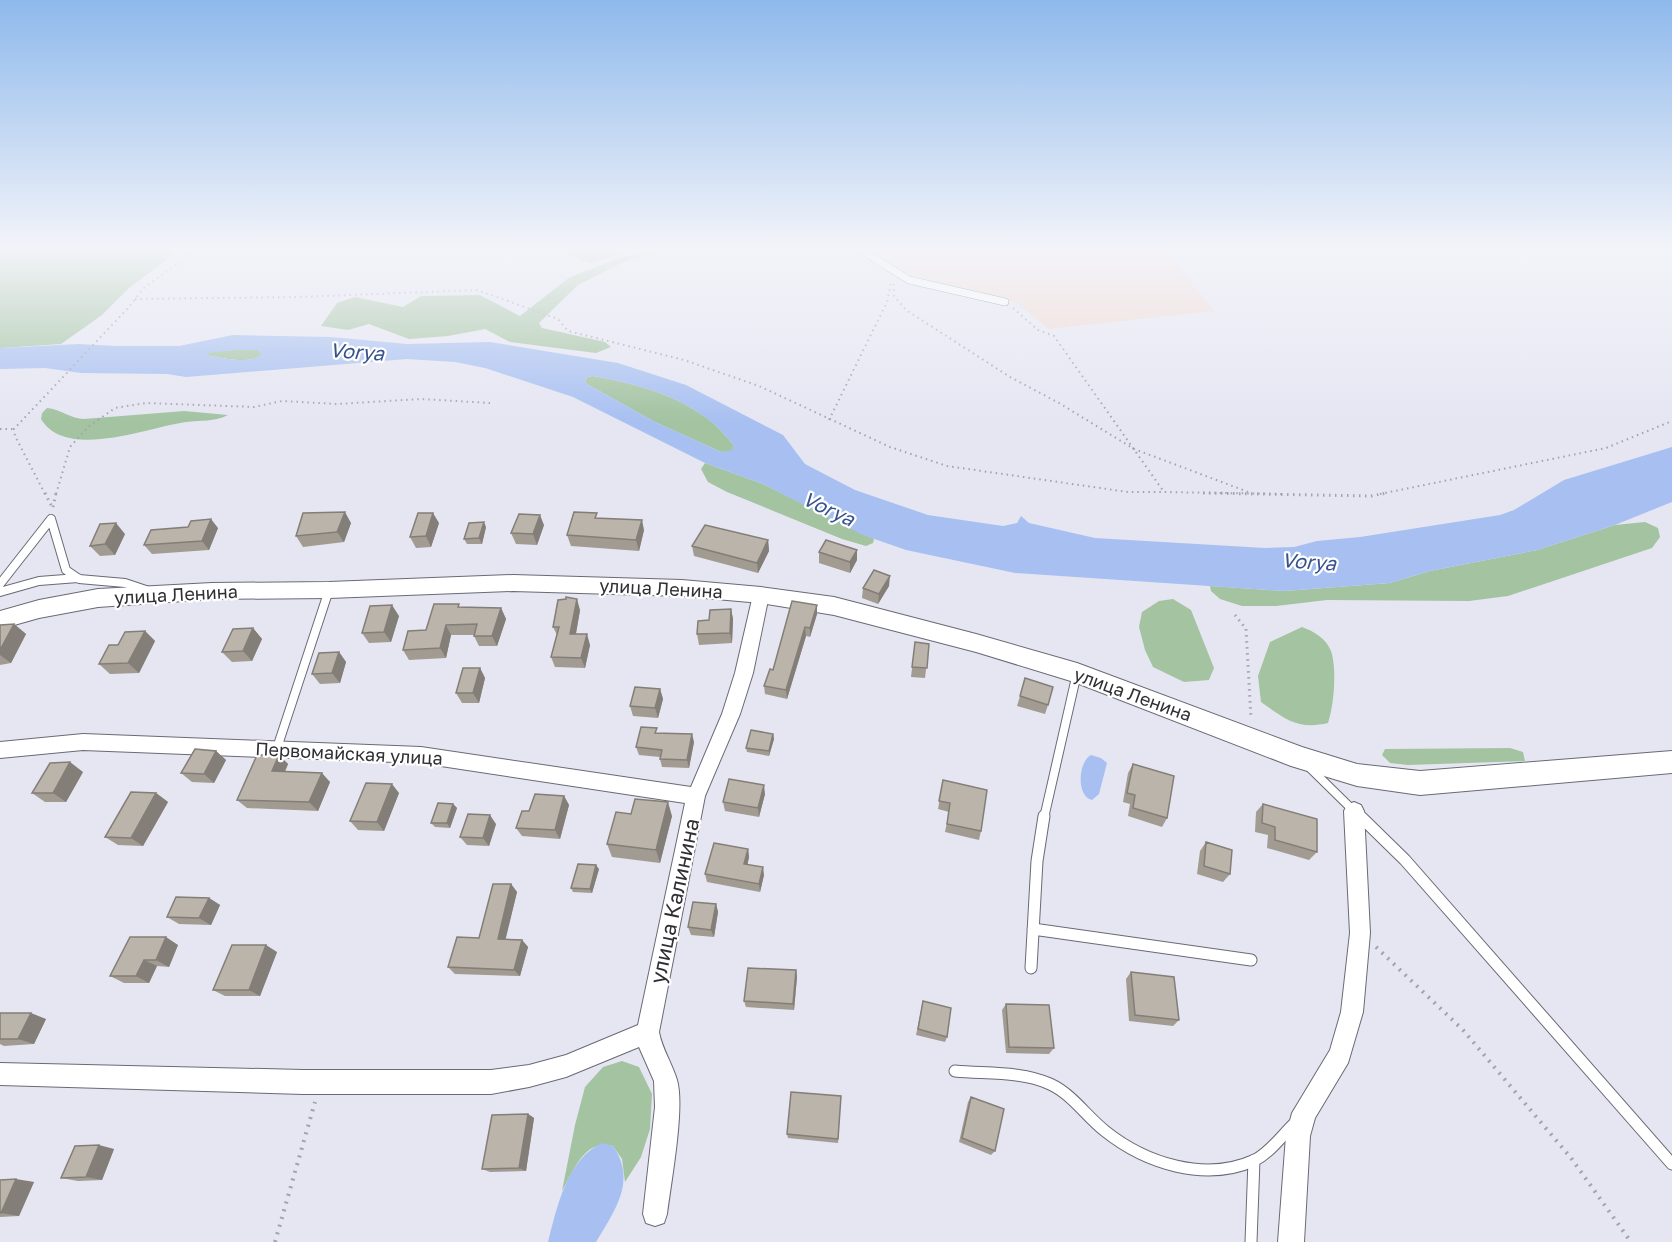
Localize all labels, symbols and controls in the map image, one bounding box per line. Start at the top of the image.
water label: Vorya [329,337,386,366]
water label: Vorya [799,486,859,532]
water label: Vorya [1281,547,1338,576]
street label: улица Ленина [599,574,723,602]
street label: улица Ленина [114,580,238,608]
street label: улица Ленина [1071,663,1195,725]
street label: Первомайская улица [255,737,443,769]
street label: улица Калинина [644,816,704,986]

